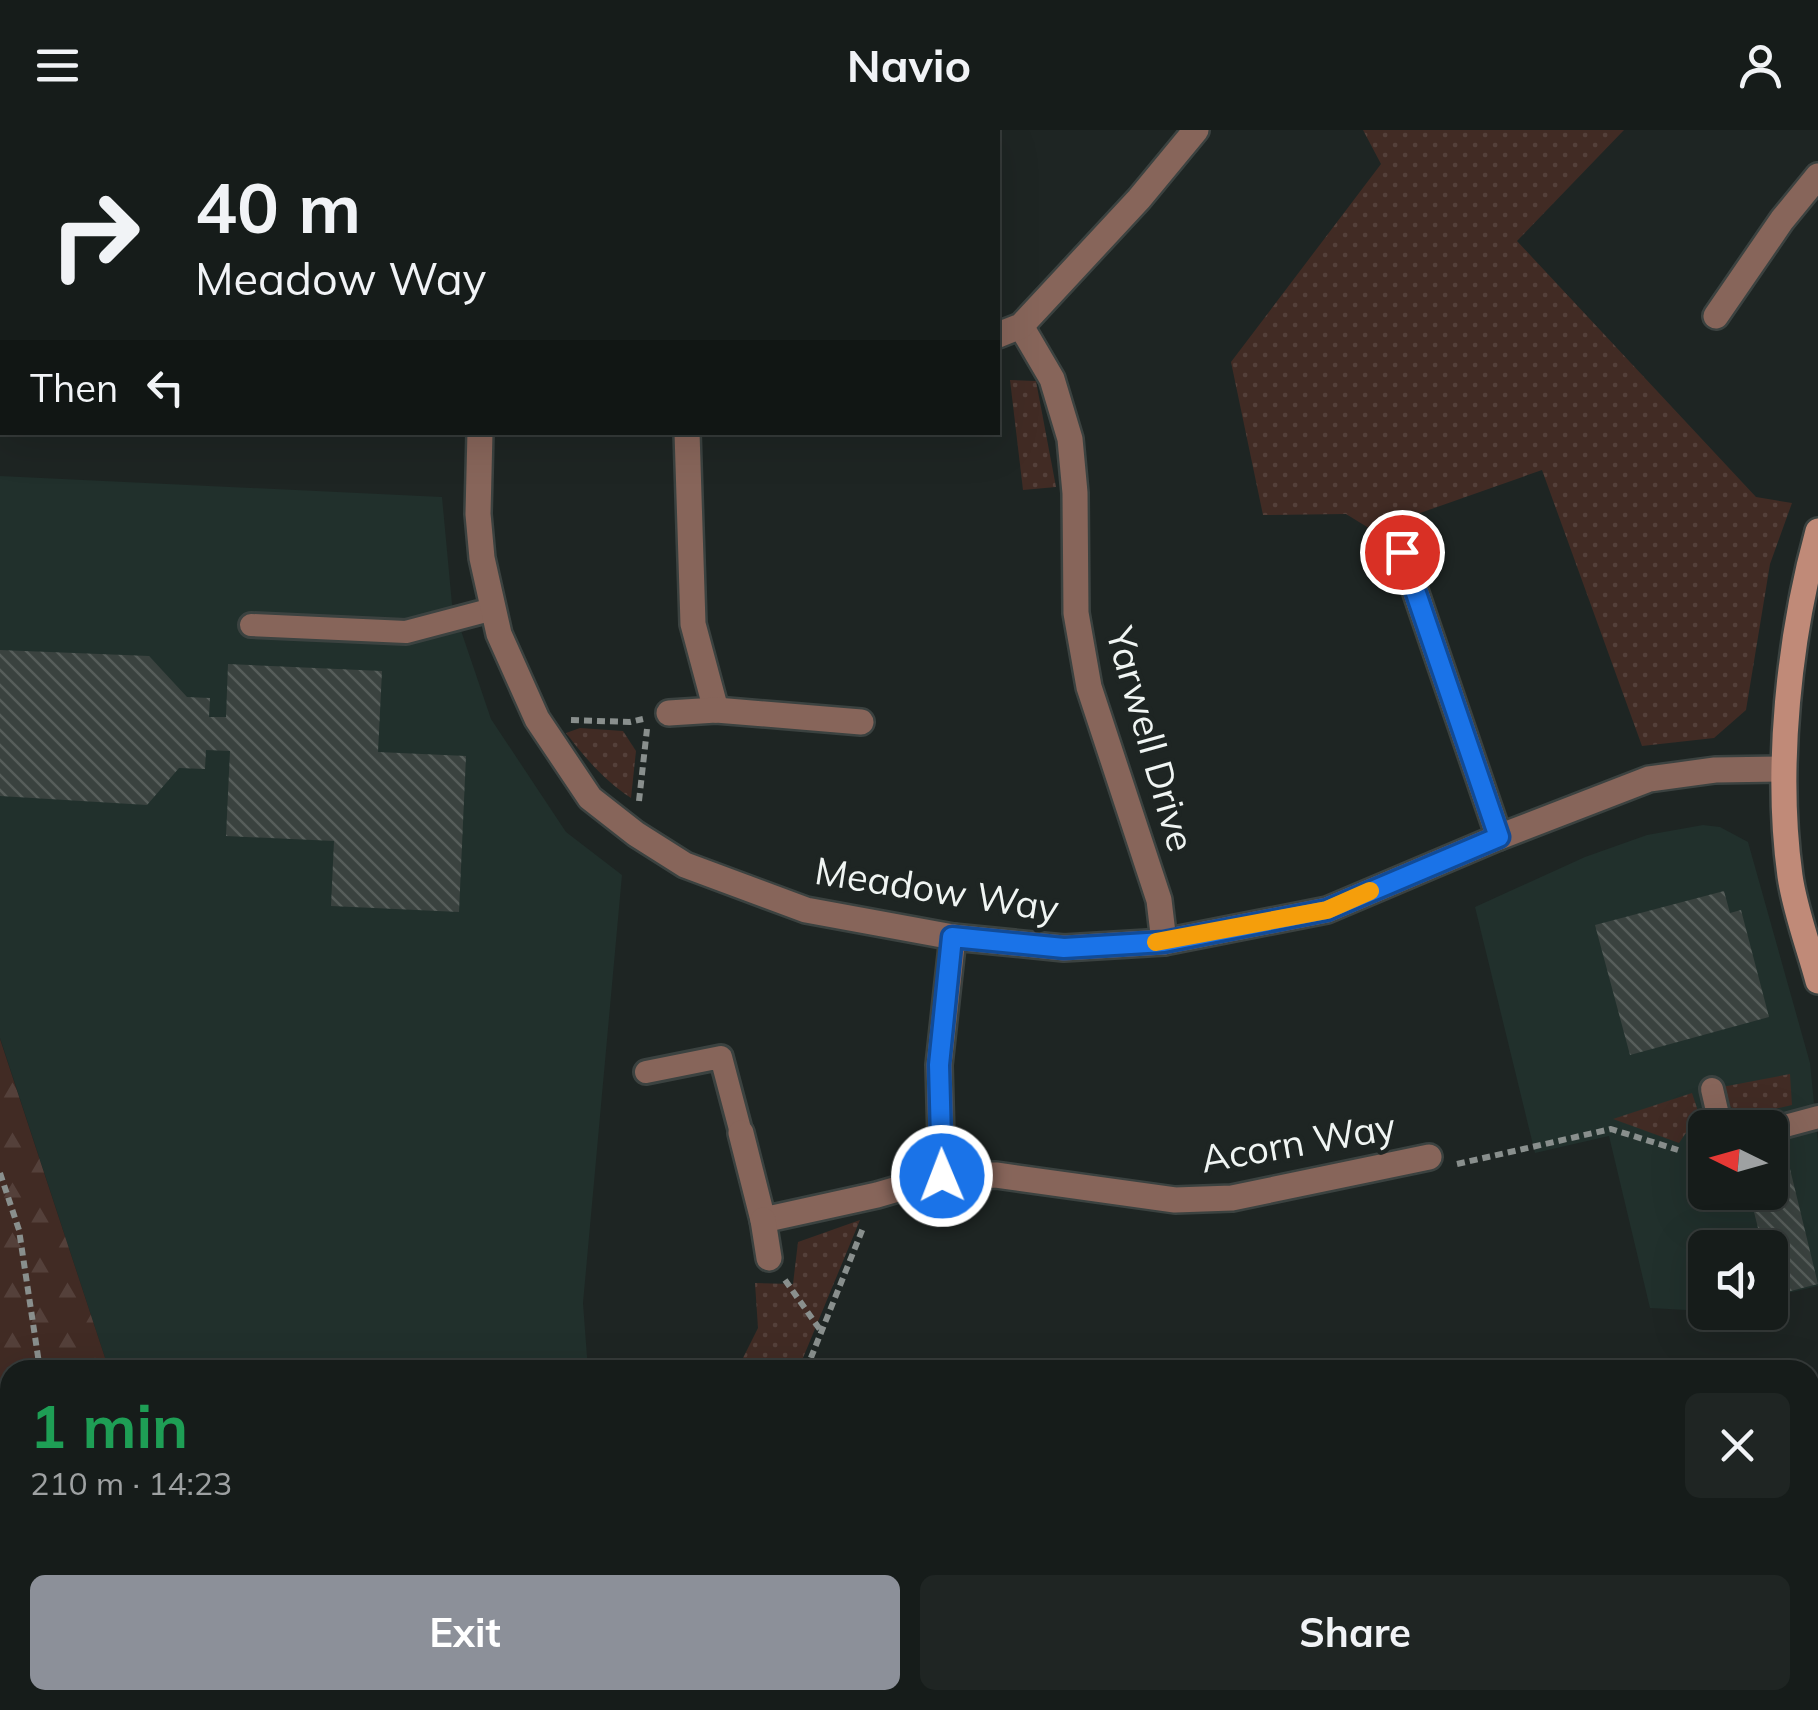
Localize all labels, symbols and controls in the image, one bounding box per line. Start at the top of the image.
text: Navio [847,37,971,93]
icon: menu [30,38,85,93]
icon: person [1733,38,1788,93]
text: 40 m [195,163,361,251]
icon: right [30,170,160,300]
text: Meadow Way [195,250,486,306]
icon: left [138,360,193,415]
text: Then [30,364,118,412]
pin [1360,510,1445,595]
icon: arrive [1375,525,1430,580]
street label: Yarwell Drive [1096,620,1206,857]
street label: Meadow Way [812,846,1062,932]
street label: Acorn Way [1197,1101,1399,1183]
north arrow [1688,1110,1788,1210]
map controls [1688,1110,1788,1330]
position arrow [890,1124,994,1228]
button: sound [1688,1230,1788,1330]
text: 1 min [30,1388,188,1463]
button: close [1685,1393,1790,1498]
text: 210 m · 14:23 [30,1463,232,1503]
button: Exit [30,1575,900,1690]
button: Share [920,1575,1790,1690]

